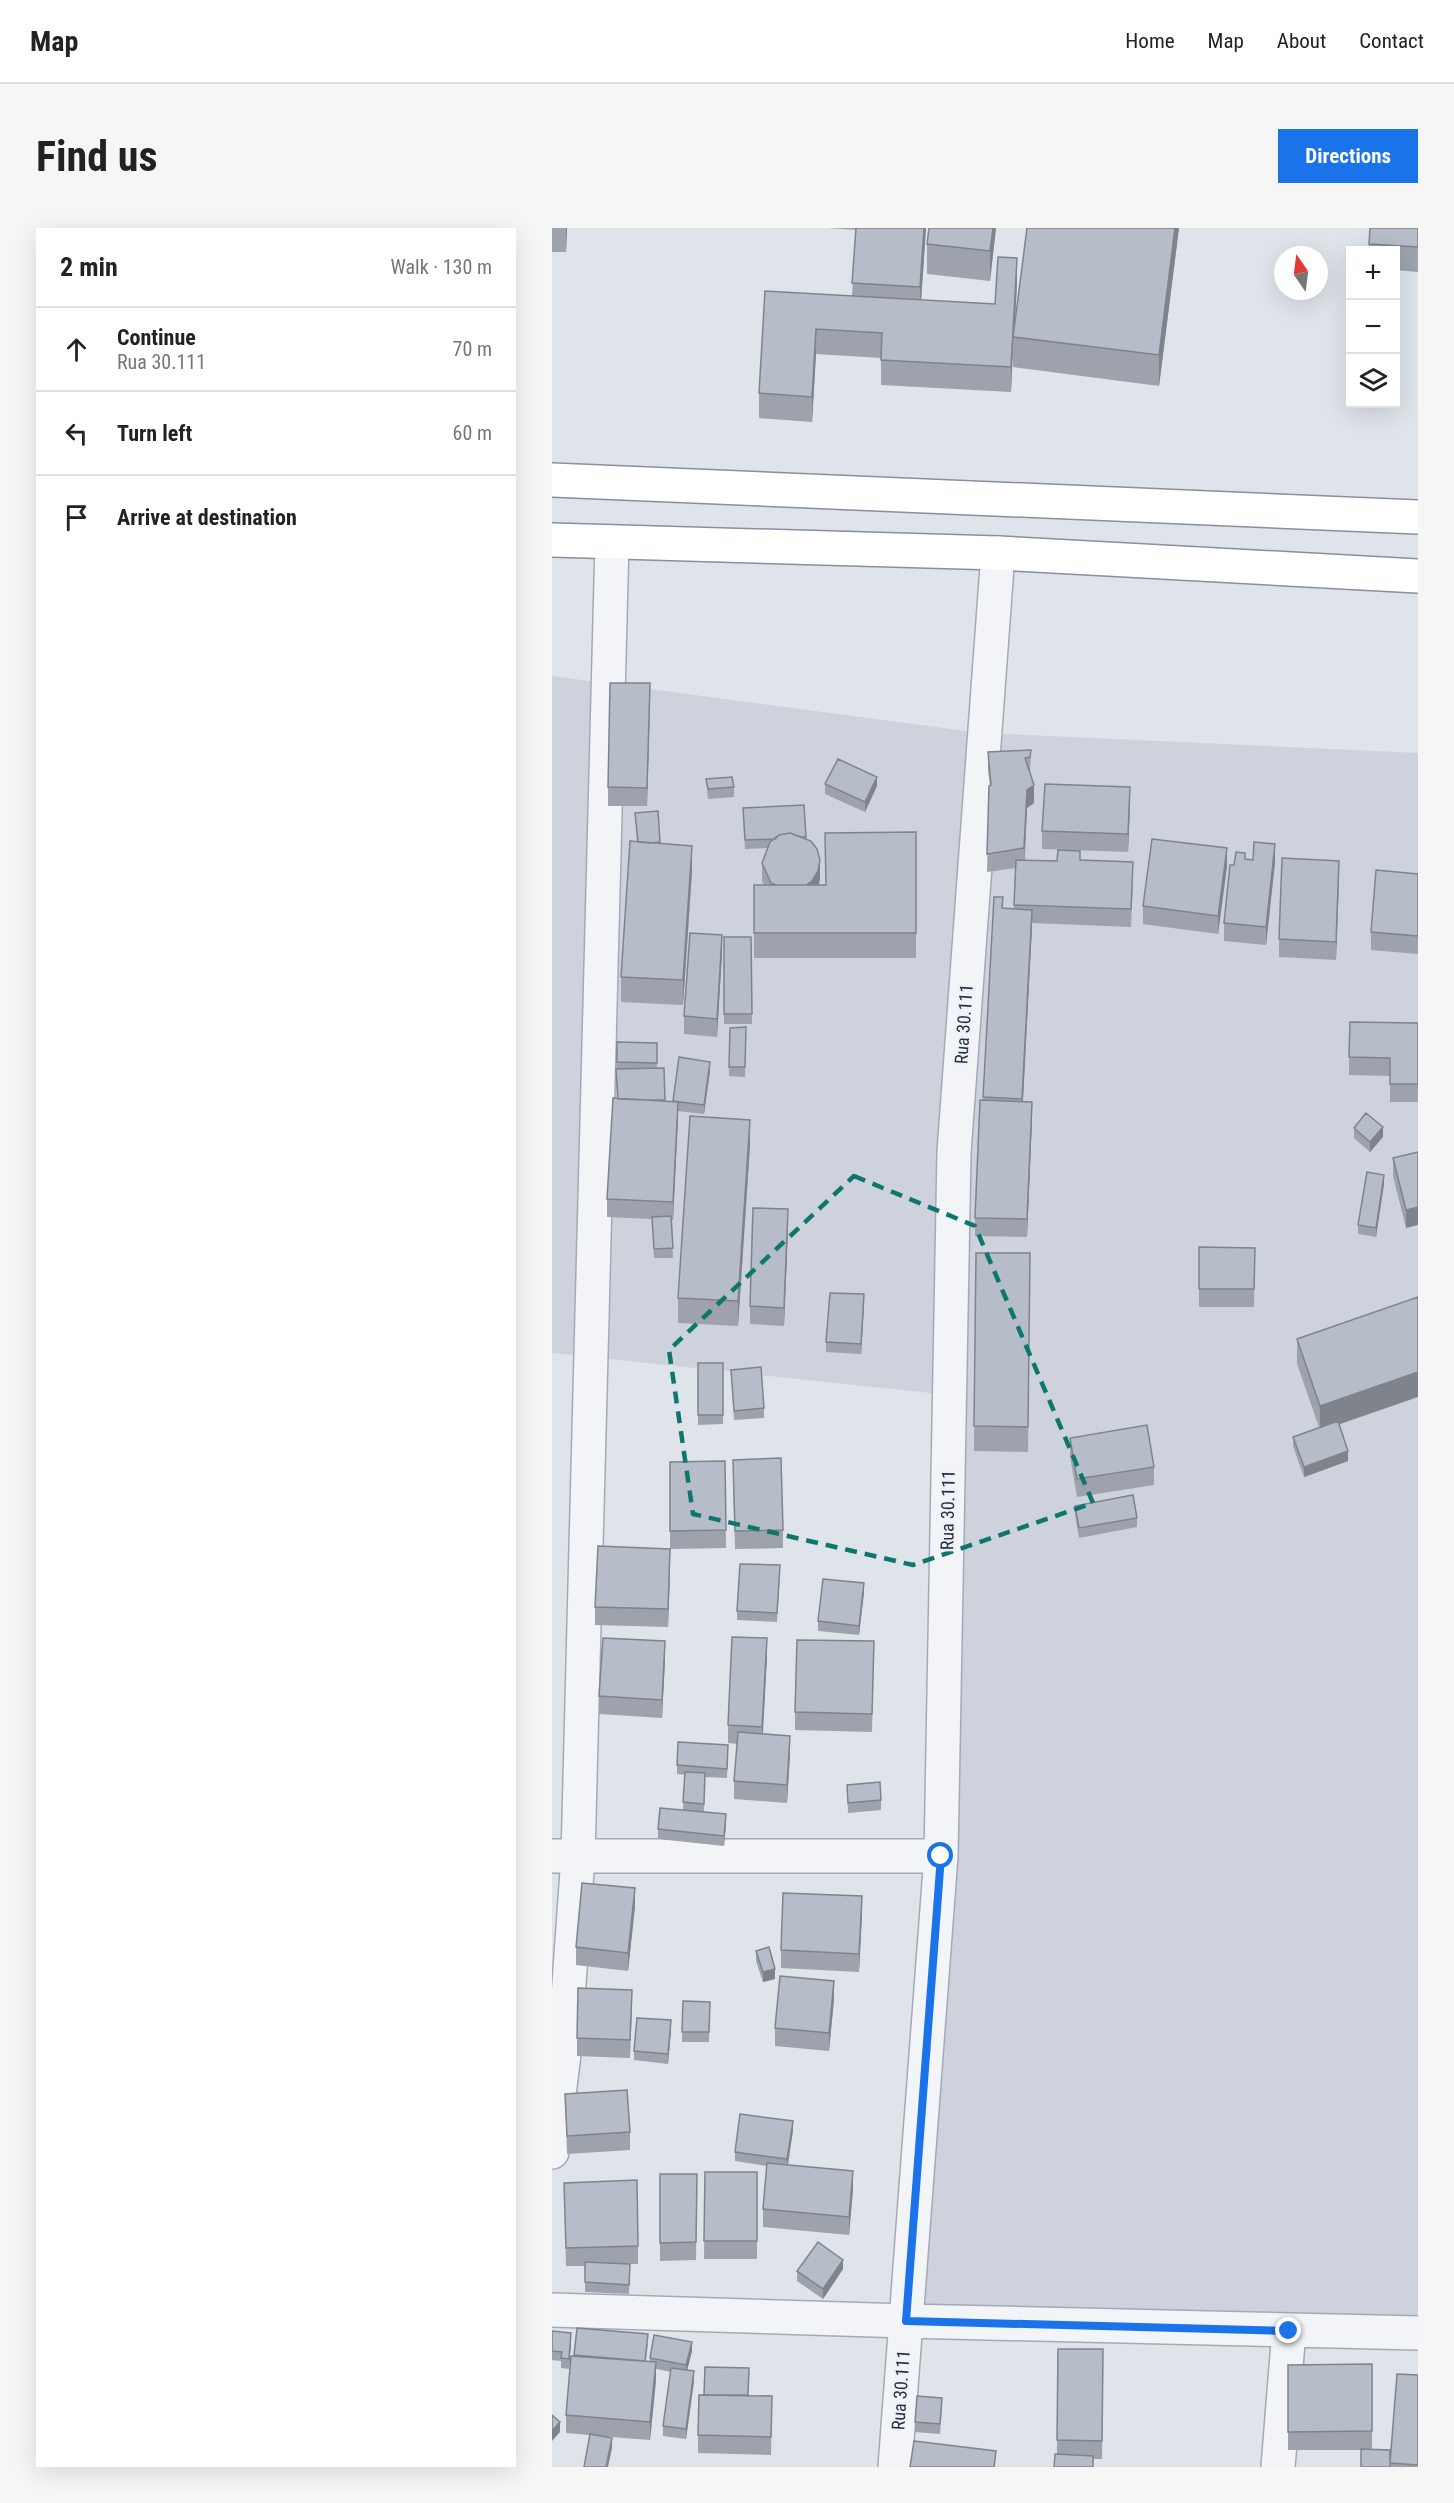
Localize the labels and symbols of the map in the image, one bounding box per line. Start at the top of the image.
north arrow [1274,246,1328,300]
street label: Rua 30.111 [950,983,977,1065]
street label: Rua 30.111 [936,1470,959,1550]
route start [927,1842,953,1868]
route end [1275,2317,1301,2343]
street label: Rua 30.111 [887,2349,914,2431]

